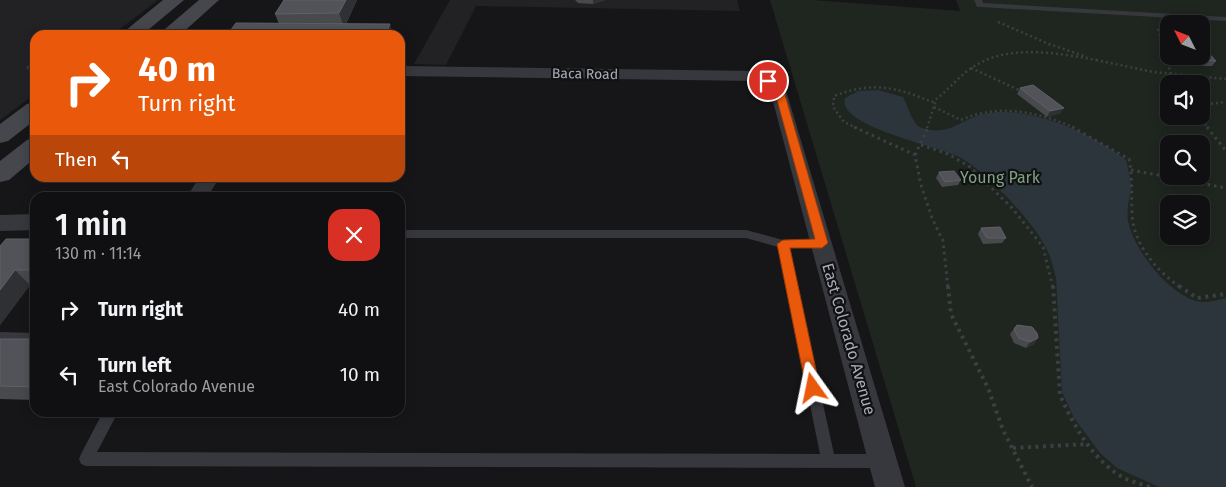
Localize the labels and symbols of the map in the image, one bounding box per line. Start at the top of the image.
north arrow [1160,15,1210,65]
pin [747,60,789,102]
street label: Baca Road [552,65,618,83]
park label: Young Park [960,168,1041,187]
street label: East Colorado Avenue [818,261,880,417]
position arrow [786,361,838,413]

